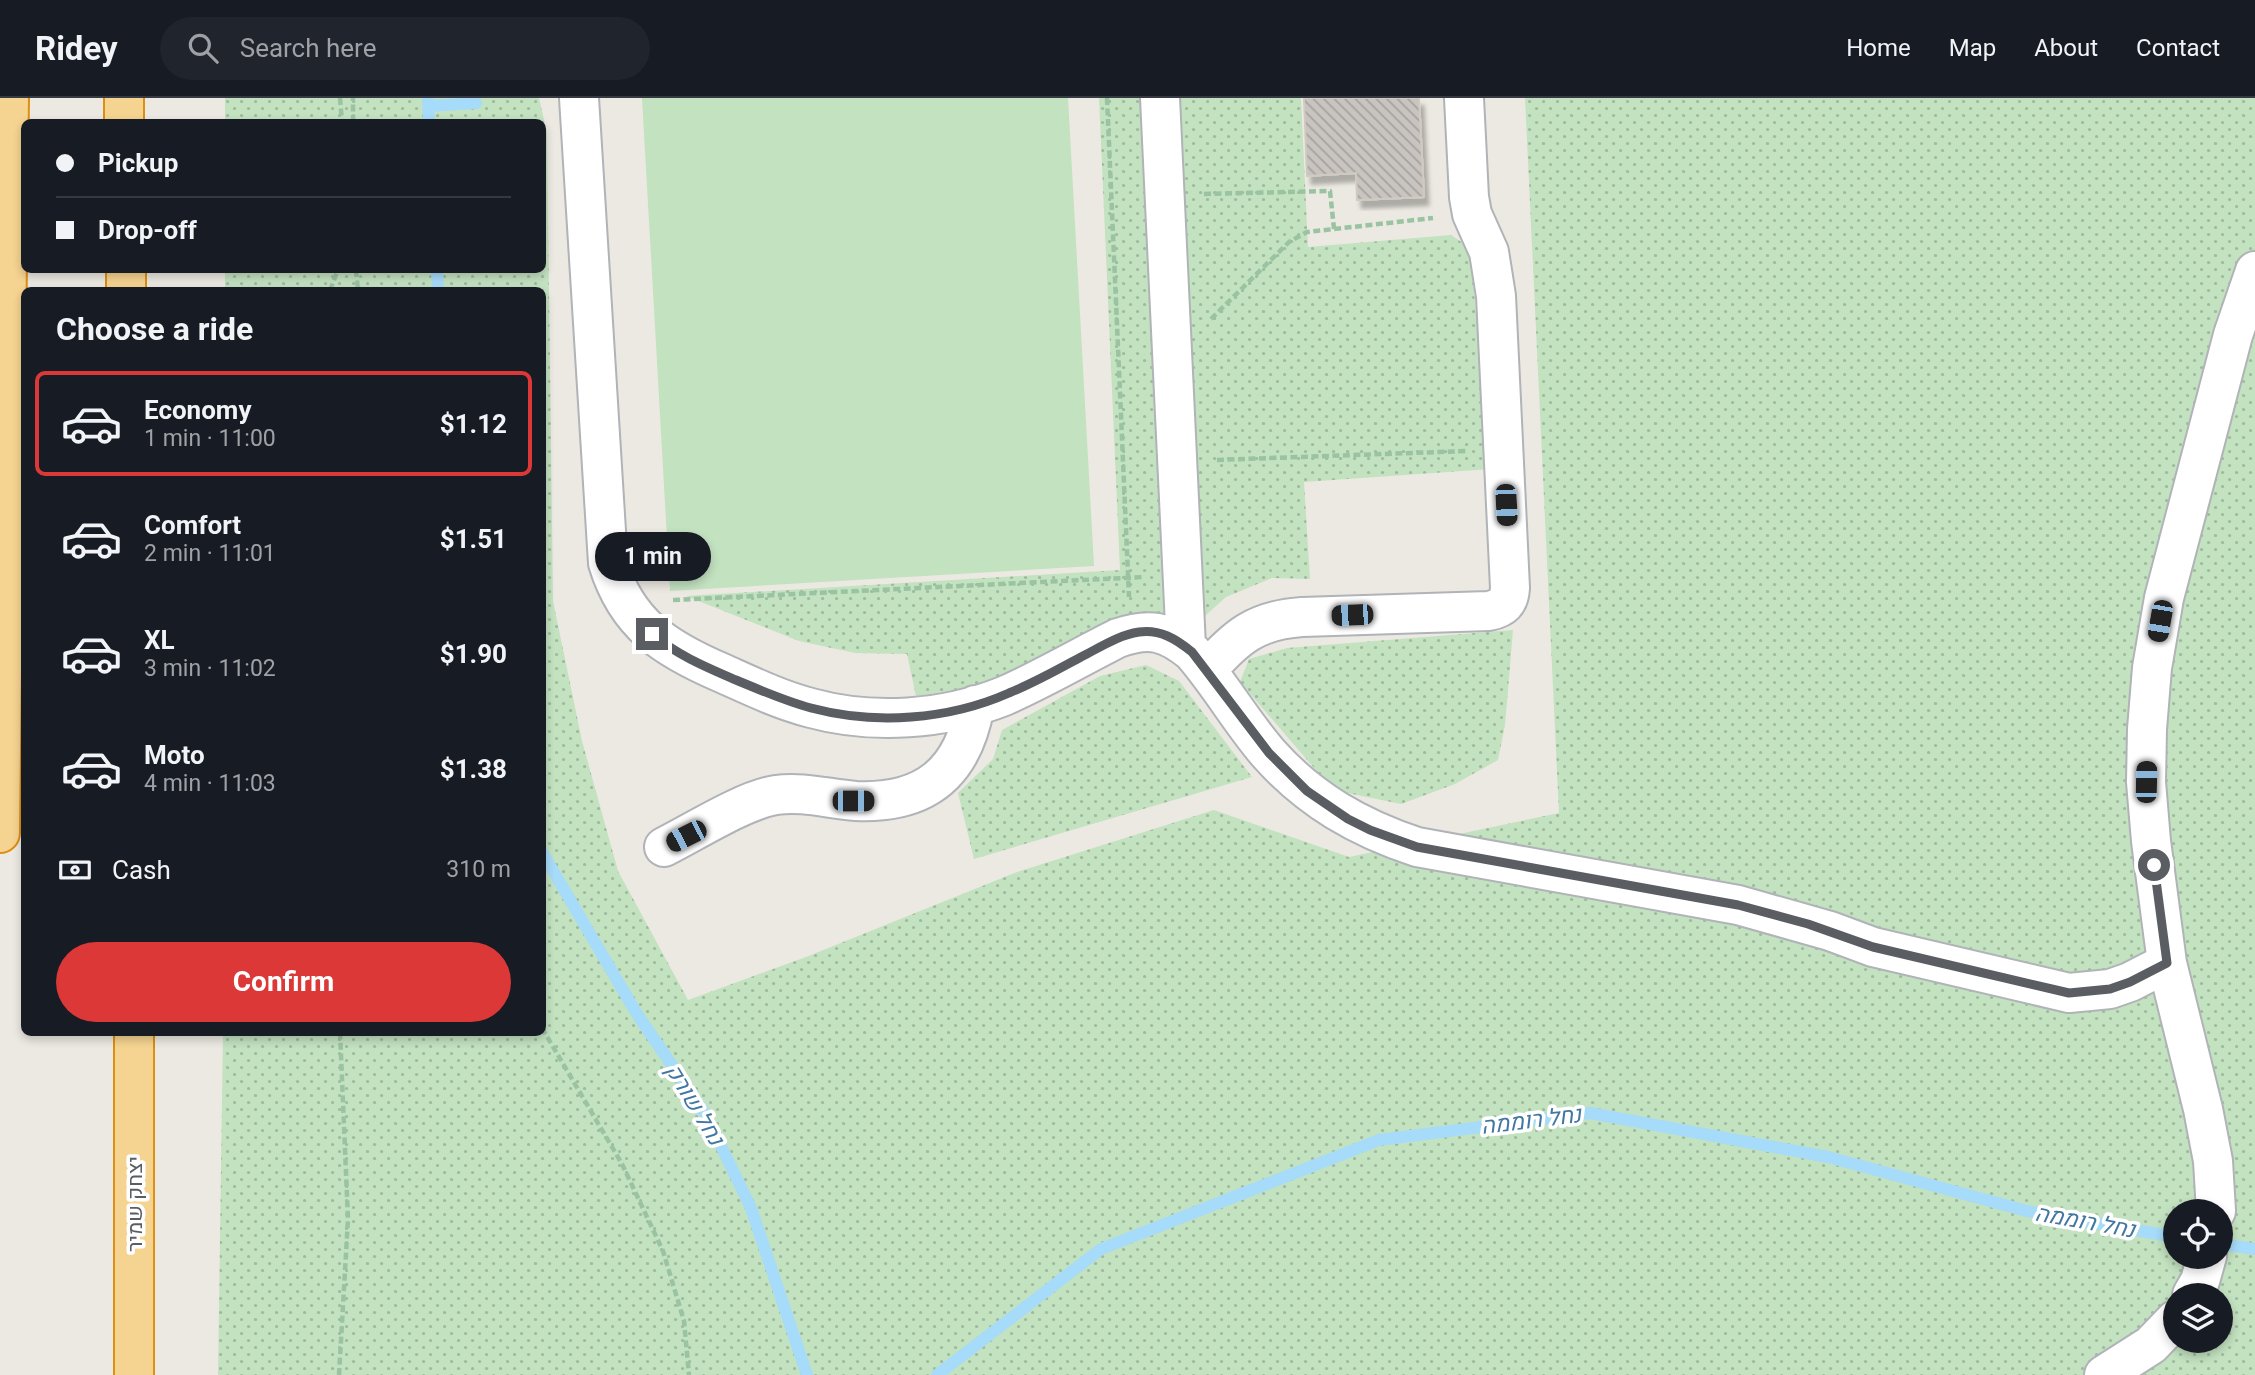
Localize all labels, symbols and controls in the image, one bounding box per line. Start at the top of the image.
search box [160,17,650,80]
text: Ridey [35,29,118,68]
icon: search [184,29,222,67]
text: Search here [240,33,376,63]
text: Home [1846,34,1911,62]
text: Map [1949,34,1996,62]
text: About [2034,34,2098,62]
text: Contact [2136,34,2220,62]
text: Pickup [98,148,178,178]
text: Drop-off [98,215,197,245]
text: Choose a ride [56,310,253,348]
icon: car [60,392,123,455]
text: Economy [144,395,251,425]
text: $1.12 [440,409,507,439]
text: 1 min · 11:00 [144,425,276,452]
car [1495,483,1518,527]
icon: car [60,507,123,570]
text: Comfort [144,510,241,540]
text: $1.51 [440,524,507,554]
callout: 1 min [594,532,710,582]
text: 2 min · 11:01 [144,540,276,567]
text: 1 min [624,543,682,570]
car [2147,598,2174,644]
car [1331,604,1374,626]
route end [636,618,668,650]
icon: car [60,622,123,685]
text: XL [144,625,175,655]
text: $1.90 [440,639,507,669]
text: 3 min · 11:02 [144,655,276,682]
icon: car [60,737,123,800]
text: Moto [144,740,205,770]
text: $1.38 [440,754,507,784]
car [2136,761,2157,803]
text: 4 min · 11:03 [144,770,276,797]
car [833,791,875,812]
car [663,817,710,855]
route start [2138,849,2170,881]
icon: cash [56,851,94,889]
text: Cash [112,855,171,885]
text: 310 m [446,856,511,883]
button: Confirm [56,942,511,1022]
water label: נחל שורק [660,1059,730,1151]
water label: נחל רוממה [1480,1101,1584,1140]
street label: יצחק שמיר [123,1156,147,1252]
water label: נחל רוממה [2033,1199,2138,1244]
map controls [2163,1199,2233,1353]
button: locate [2163,1199,2233,1269]
button: layers [2163,1283,2233,1353]

